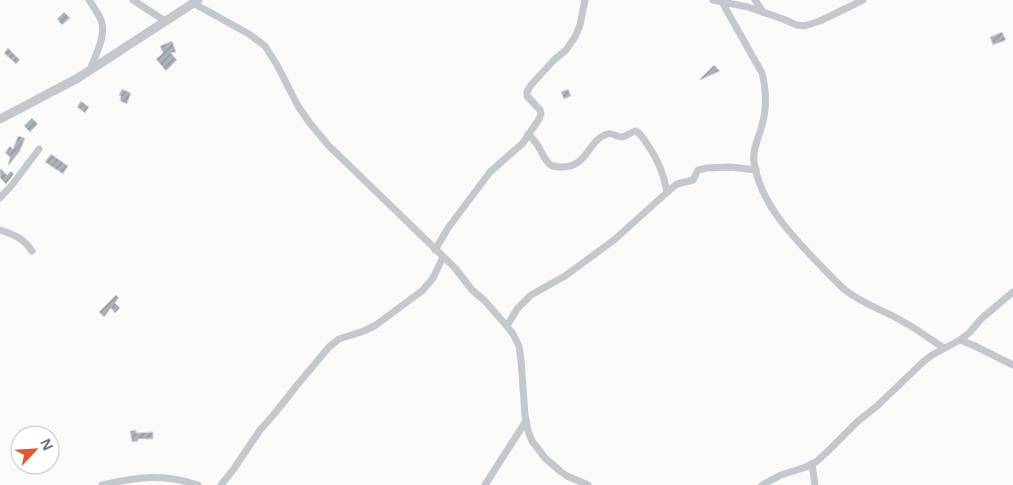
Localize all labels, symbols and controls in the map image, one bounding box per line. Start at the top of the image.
north arrow [10,425,60,475]
text: N [36,435,58,453]

